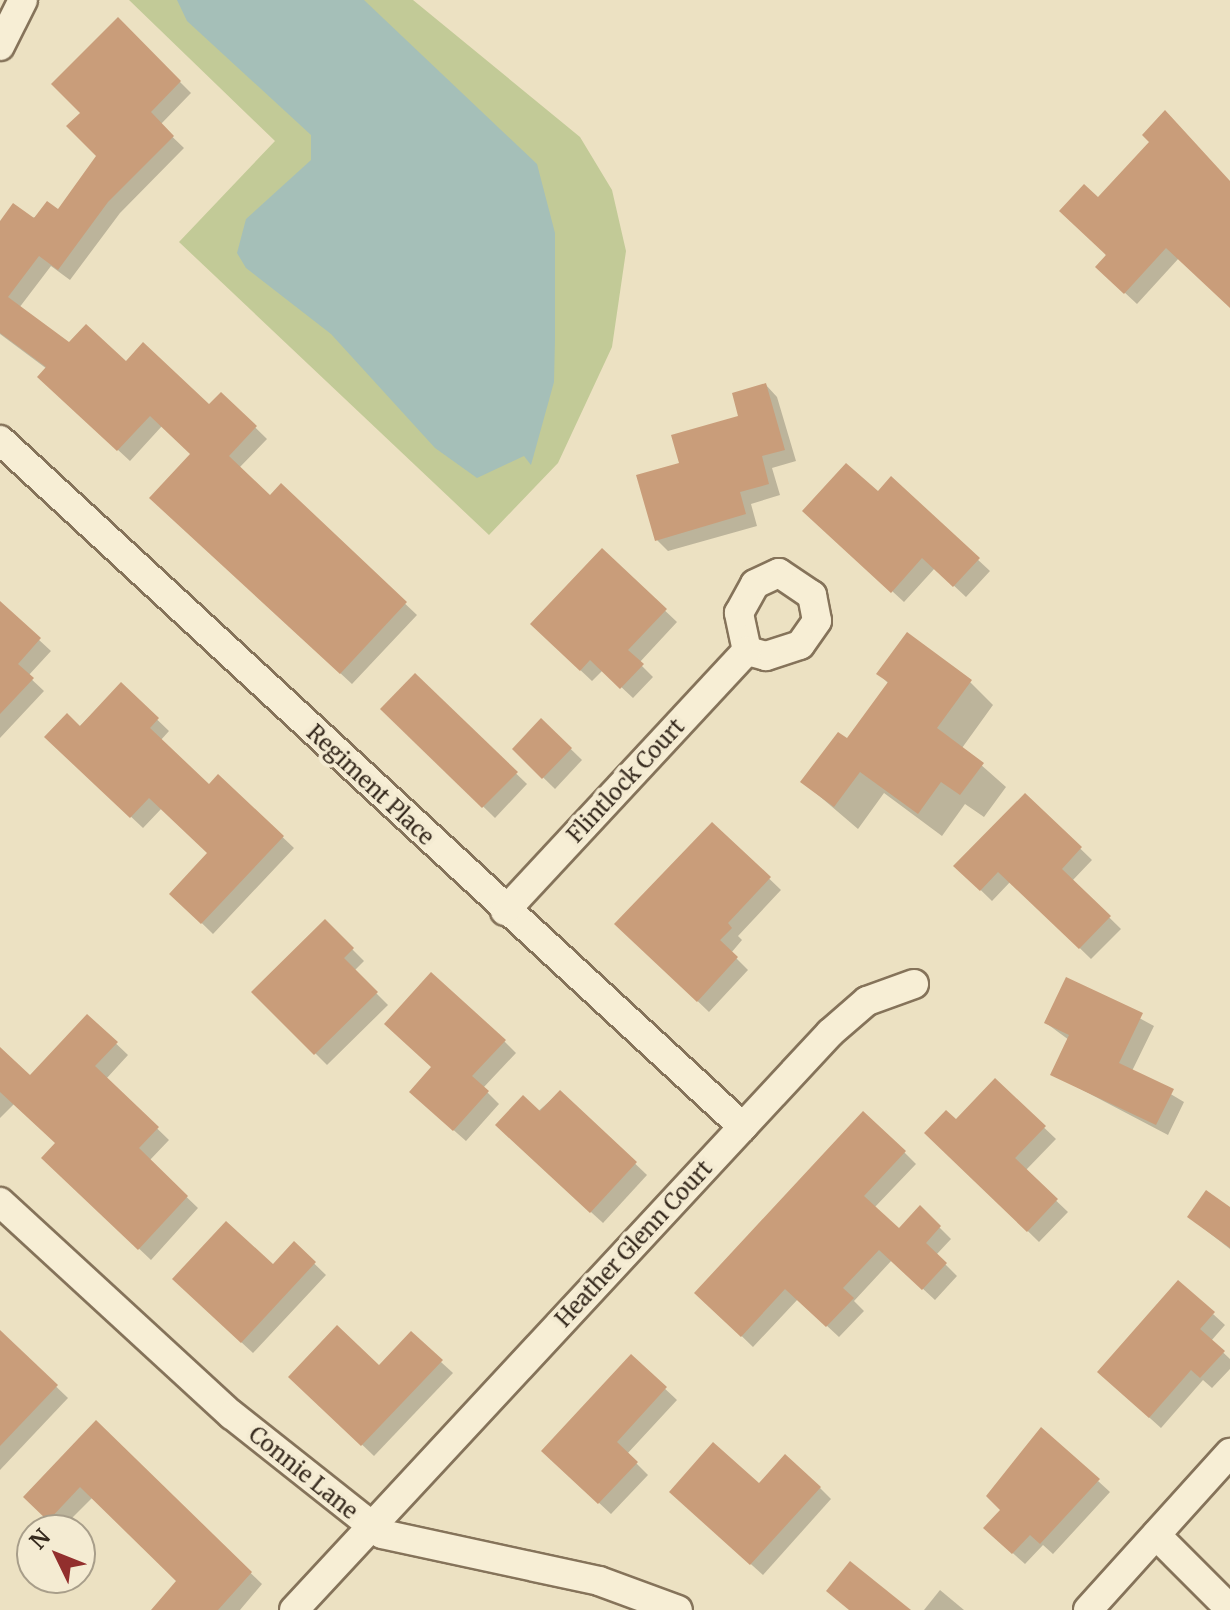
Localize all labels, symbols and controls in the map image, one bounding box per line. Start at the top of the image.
street label: Flintlock Court [562,714,690,848]
street label: Regiment Place [301,720,439,850]
street label: Heather Glenn Court [550,1155,718,1333]
street label: Connie Lane [243,1421,363,1525]
north arrow [16,1514,96,1594]
text: N [24,1523,56,1555]

